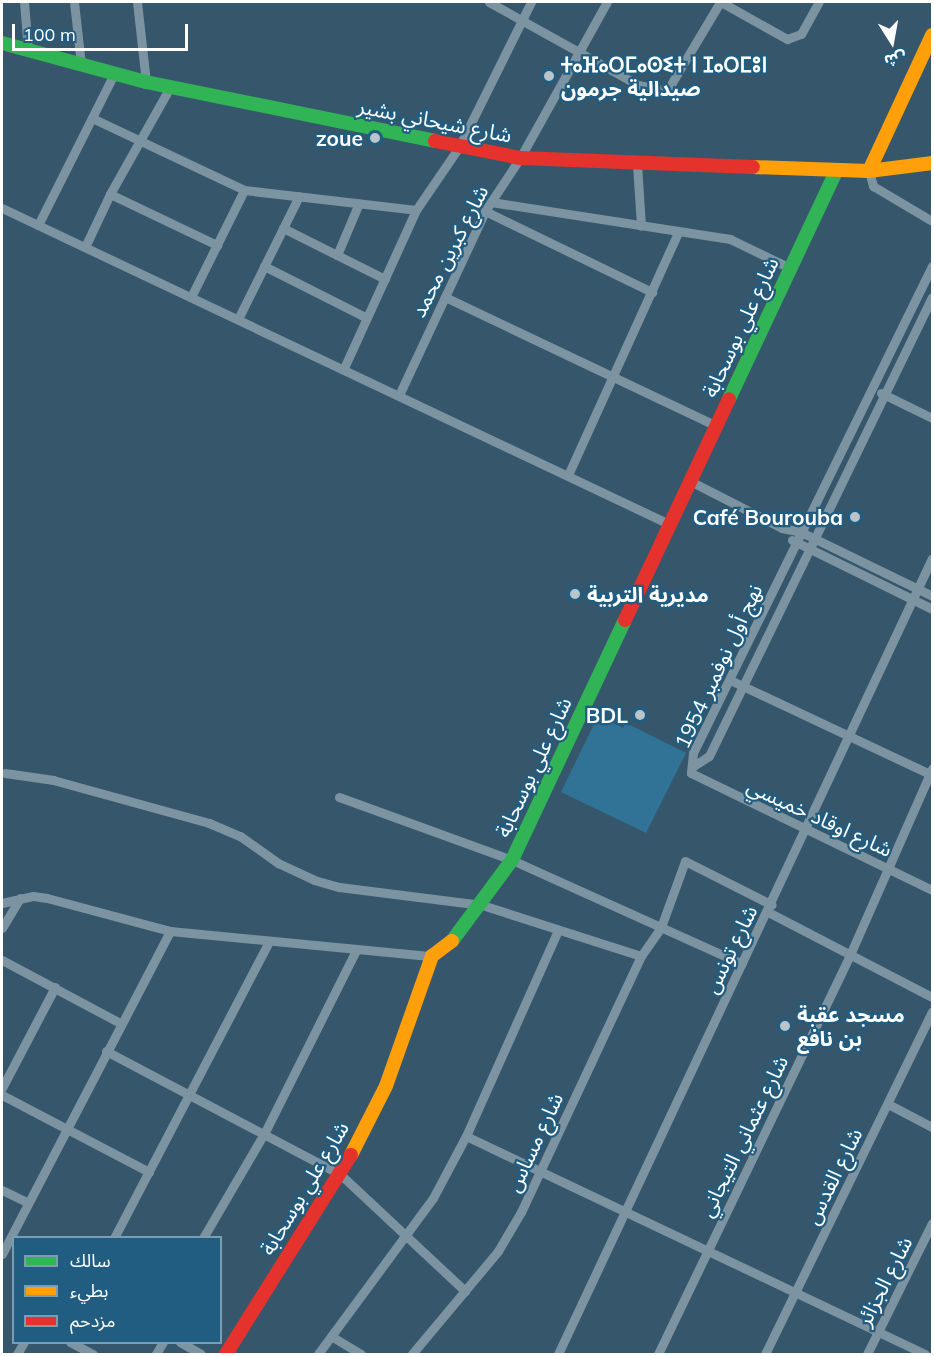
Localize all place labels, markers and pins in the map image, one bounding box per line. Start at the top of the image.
place label: ⵜⴰⴼⴰⵔⵎⴰⵙⵉⵜ ⵏ ⵊⴰⵔⵎⵓⵏ صيدالية جرمون [561,51,767,101]
marker: ⵜⴰⴼⴰⵔⵎⴰⵙⵉⵜ ⵏ ⵊⴰⵔⵎⵓⵏ صيدالية جرمون [542,69,556,83]
place label: zoue [316,125,363,151]
marker: zoue [368,131,382,145]
place label: Café Bourouba [693,504,843,530]
marker: Café Bourouba [848,510,862,524]
place label: مديرية التربية [587,581,709,607]
marker: مديرية التربية [568,587,582,601]
place label: BDL [586,702,628,728]
marker: BDL [633,708,647,722]
place label: مسجد عقبة بن نافع [797,1001,905,1051]
marker: مسجد عقبة بن نافع [778,1019,792,1033]

